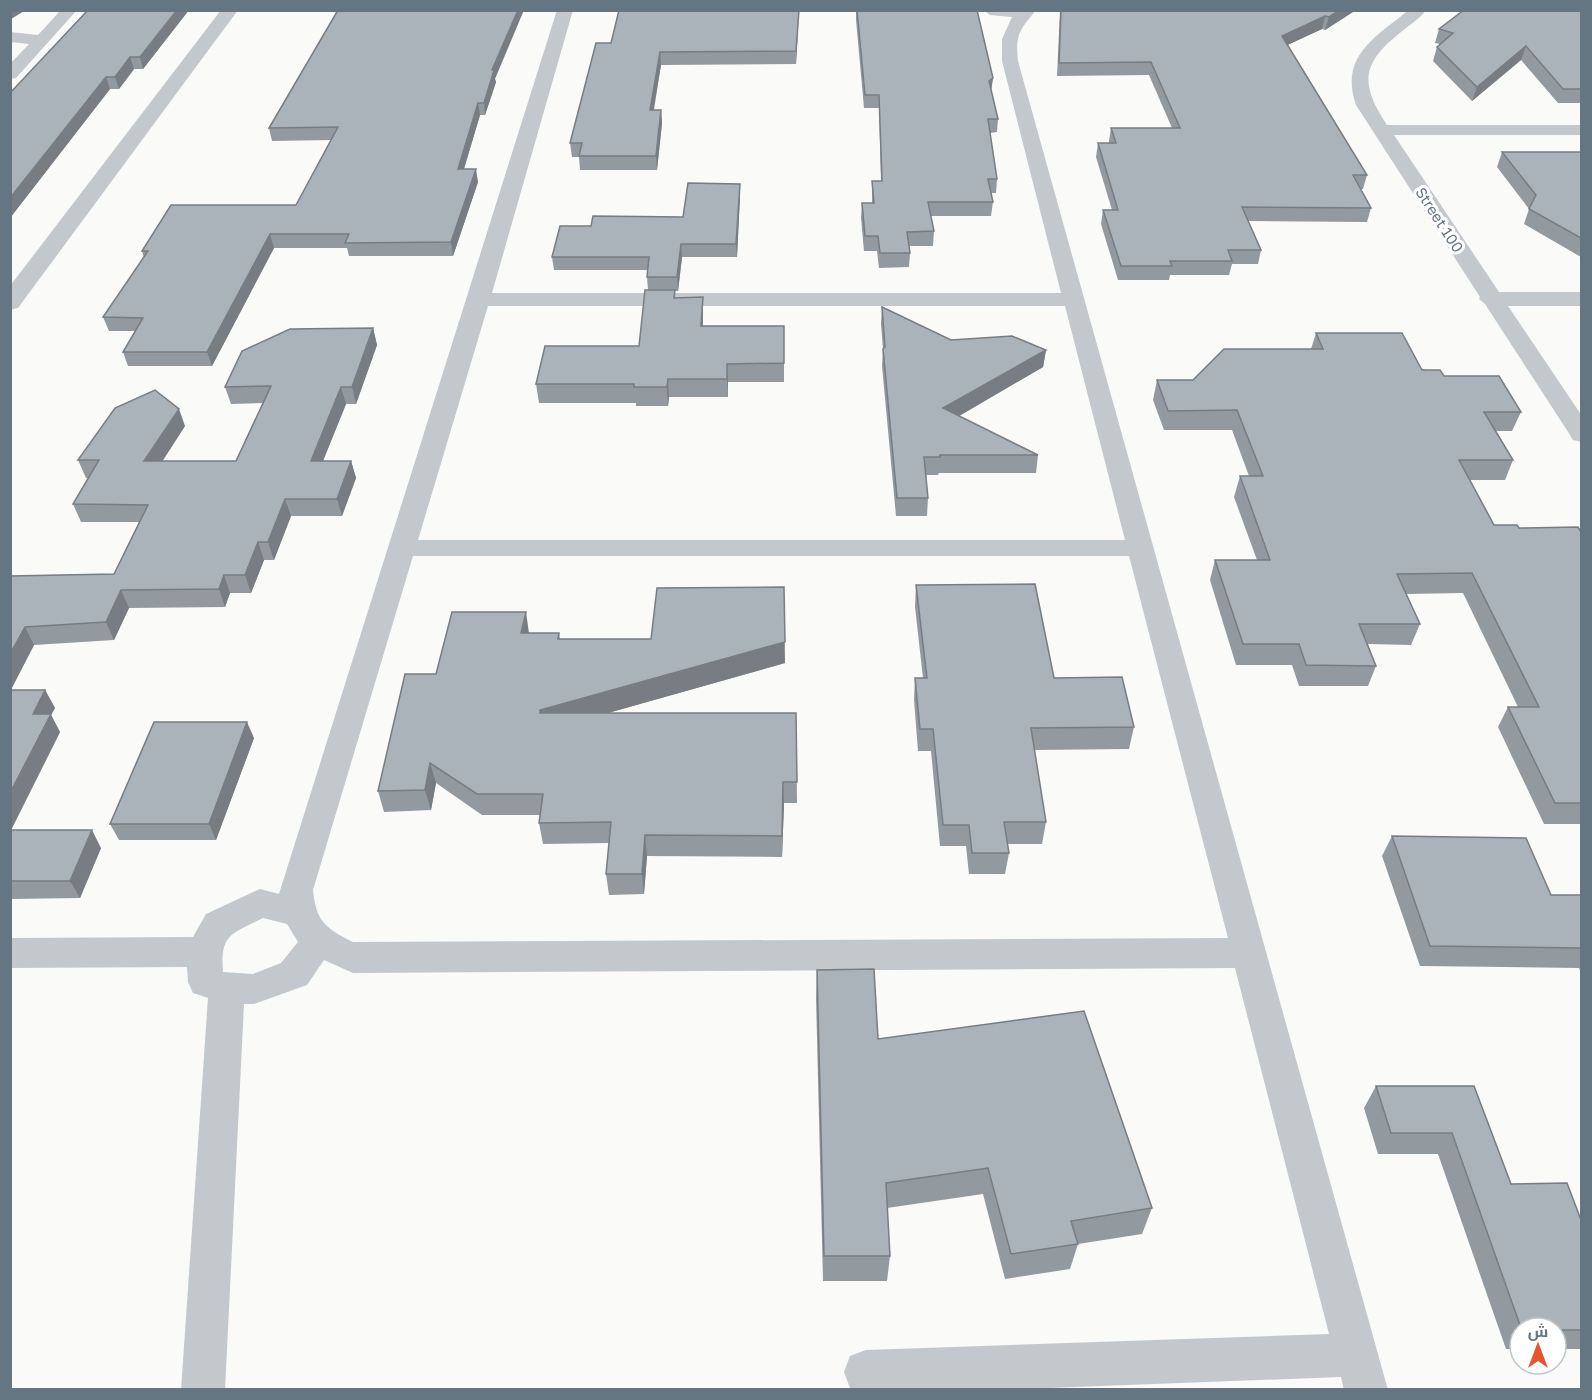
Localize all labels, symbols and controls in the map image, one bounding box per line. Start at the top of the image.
street label: Street 100 [1412,184,1468,255]
north arrow [1508,1316,1568,1376]
text: ش [1528,1321,1548,1341]

